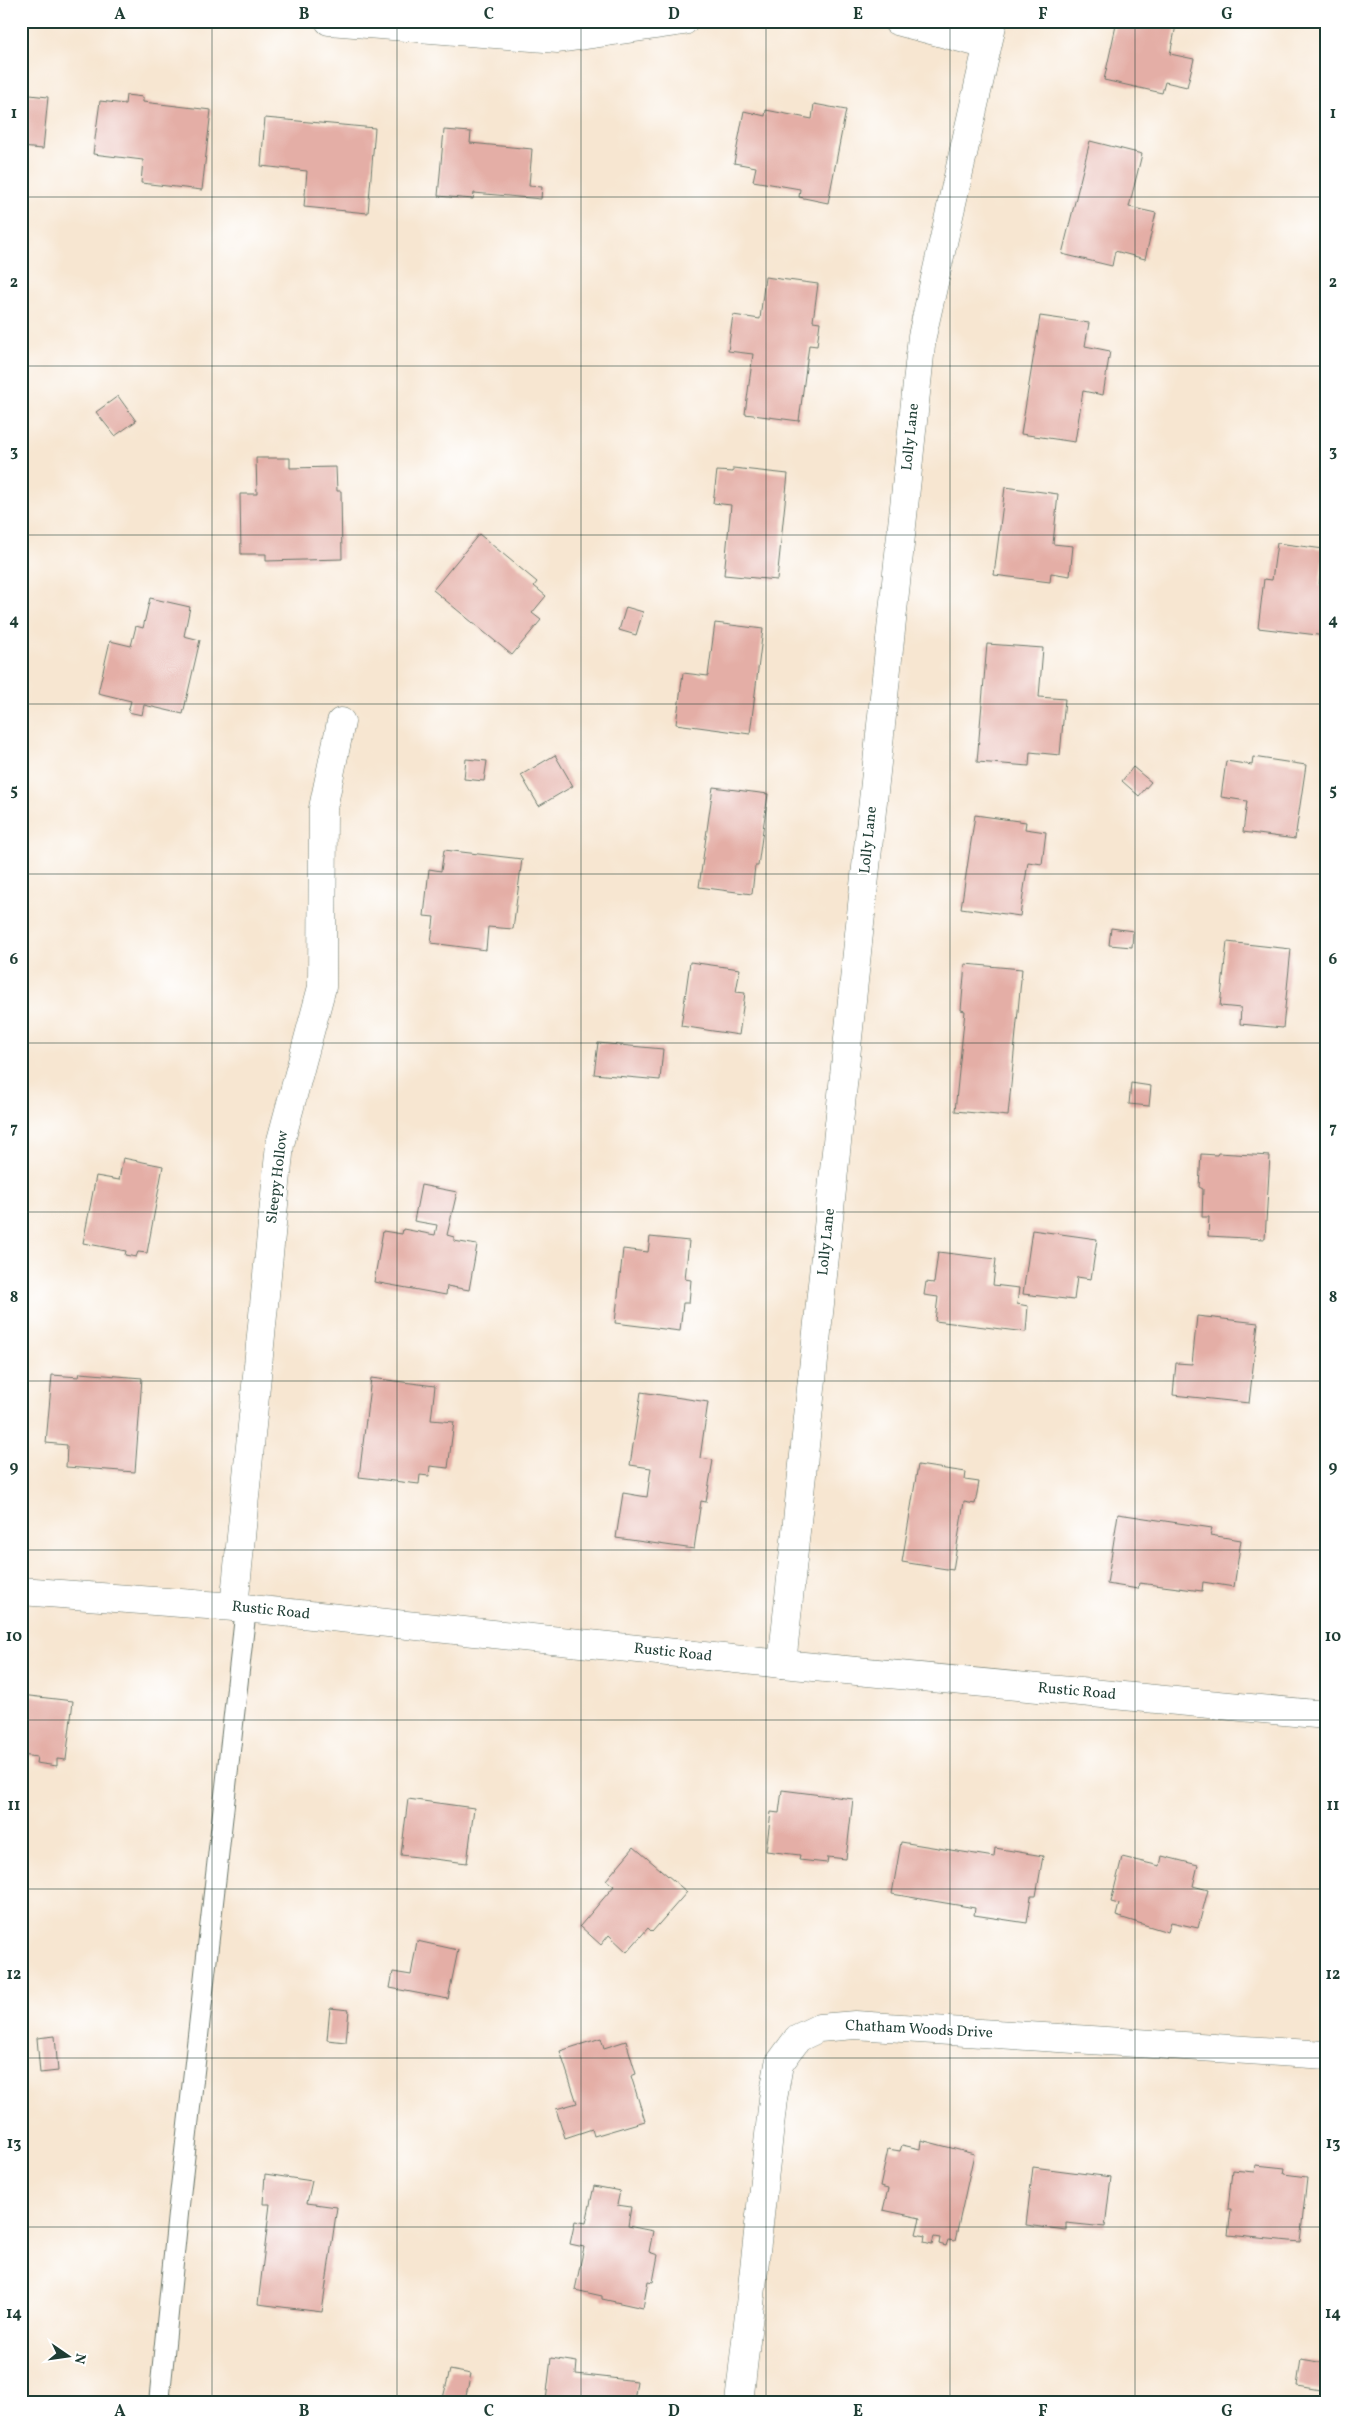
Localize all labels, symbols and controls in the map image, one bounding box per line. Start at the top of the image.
text: A [114,4,126,26]
text: B [299,4,310,26]
text: C [484,4,494,26]
text: D [668,4,680,26]
text: E [853,4,863,26]
text: F [1038,4,1048,26]
text: G [1221,4,1233,26]
text: 1 [11,103,17,125]
text: 1 [1330,103,1336,125]
text: 2 [10,272,18,294]
text: 2 [1329,272,1337,294]
street label: Lolly Lane [897,402,925,472]
text: 3 [10,441,18,463]
text: 3 [1329,441,1337,463]
text: 4 [9,610,19,632]
text: 4 [1328,610,1338,632]
text: 5 [10,780,18,802]
text: 5 [1329,780,1337,802]
street label: Lolly Lane [855,805,883,875]
text: 6 [10,949,19,971]
text: 6 [1329,949,1338,971]
text: 7 [10,1118,18,1140]
text: 7 [1329,1118,1337,1140]
street label: Sleepy Hollow [262,1129,294,1225]
street label: Lolly Lane [813,1207,841,1277]
text: 8 [10,1287,18,1309]
text: 8 [1329,1287,1337,1309]
text: 9 [10,1457,19,1479]
text: 9 [1329,1457,1338,1479]
street label: Rustic Road [231,1596,311,1626]
text: 10 [6,1626,22,1648]
text: 10 [1325,1626,1341,1648]
street label: Rustic Road [633,1638,713,1668]
street label: Rustic Road [1037,1678,1117,1706]
text: 11 [8,1795,20,1817]
text: 11 [1327,1795,1339,1817]
text: 12 [7,1964,21,1986]
text: 12 [1326,1964,1340,1986]
street label: Chatham Woods Drive [845,2016,993,2044]
text: 13 [7,2133,21,2155]
text: 13 [1326,2133,1340,2155]
text: 14 [6,2303,22,2325]
text: 14 [1325,2303,1341,2325]
north arrow [42,2332,92,2382]
text: N [69,2351,90,2366]
text: A [114,2401,126,2423]
text: B [299,2401,310,2423]
text: C [484,2401,494,2423]
text: D [668,2401,680,2423]
text: E [853,2401,863,2423]
text: F [1038,2401,1048,2423]
text: G [1221,2401,1233,2423]

